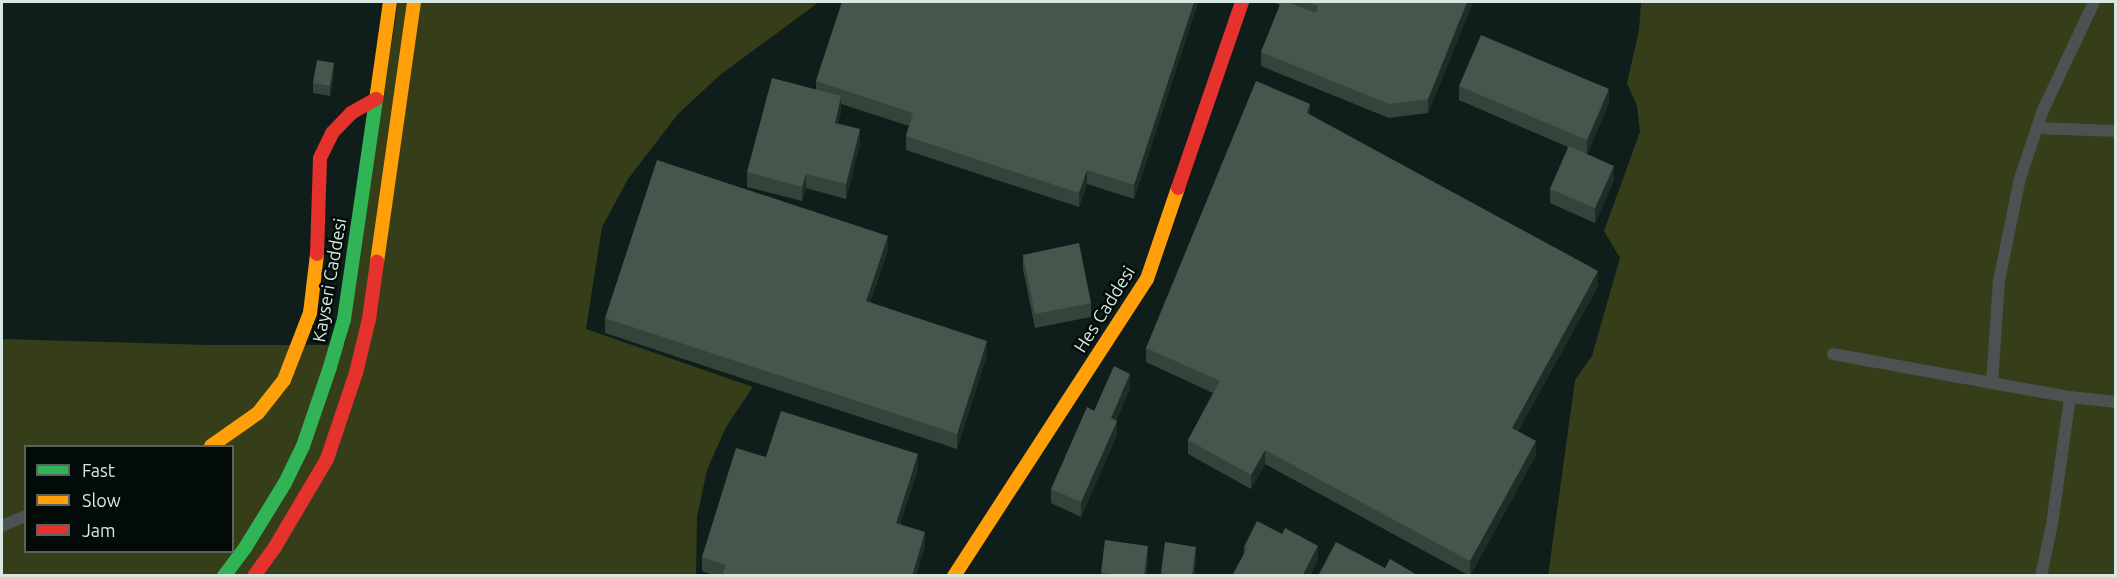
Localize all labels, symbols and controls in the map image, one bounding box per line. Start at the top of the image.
street label: Kayseri Caddesi [307,216,351,344]
street label: Hes Caddesi [1069,262,1139,356]
legend [24,445,234,553]
text: Fast [82,460,115,480]
text: Slow [82,490,121,510]
text: Jam [82,520,116,540]

